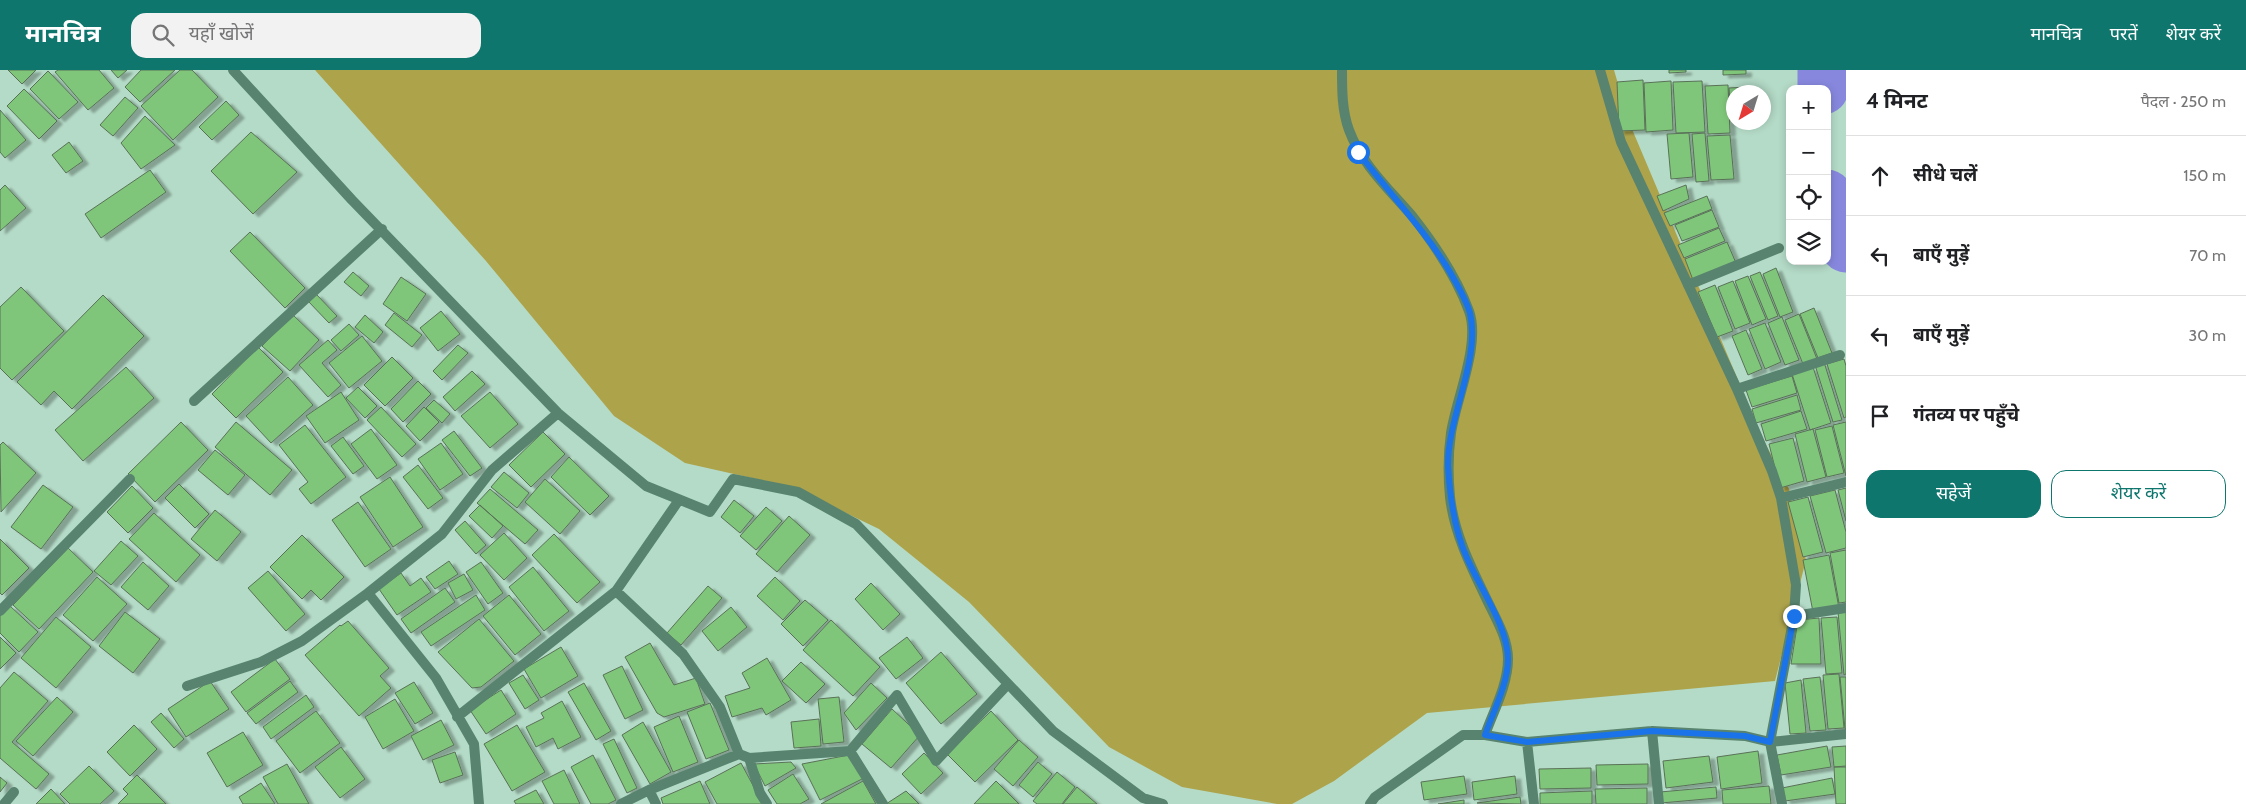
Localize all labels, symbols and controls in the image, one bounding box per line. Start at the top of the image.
search box [131,13,481,58]
text: मानचित्र [25,19,101,48]
icon: search [149,21,177,49]
text: यहाँ खोजें [189,22,254,45]
text: मानचित्र [2030,23,2082,45]
text: परतें [2110,23,2138,45]
text: शेयर करें [2166,23,2221,45]
north arrow [1726,85,1771,130]
map controls [1786,85,1831,265]
button: + [1786,85,1831,130]
text: 4 मिनट [1866,88,1928,113]
text: पैदल · 250 m [2141,92,2226,111]
button: − [1786,130,1831,175]
route start [1347,141,1370,164]
icon: ahead [1866,162,1894,190]
text: सीधे चलें [1913,163,1977,186]
text: 150 m [2183,166,2226,185]
button: locate [1786,175,1831,220]
button: layers [1786,220,1831,265]
icon: left [1866,242,1894,270]
text: बाएँ मुड़ें [1913,243,1969,266]
text: 70 m [2189,246,2226,265]
icon: left [1866,322,1894,350]
text: बाएँ मुड़ें [1913,323,1969,346]
text: 30 m [2189,326,2226,345]
icon: arrive [1866,402,1894,430]
text: गंतव्य पर पहुँचे [1913,403,2019,426]
button: सहेजें [1866,470,2041,518]
button: शेयर करें [2051,470,2226,518]
route end [1783,605,1806,628]

